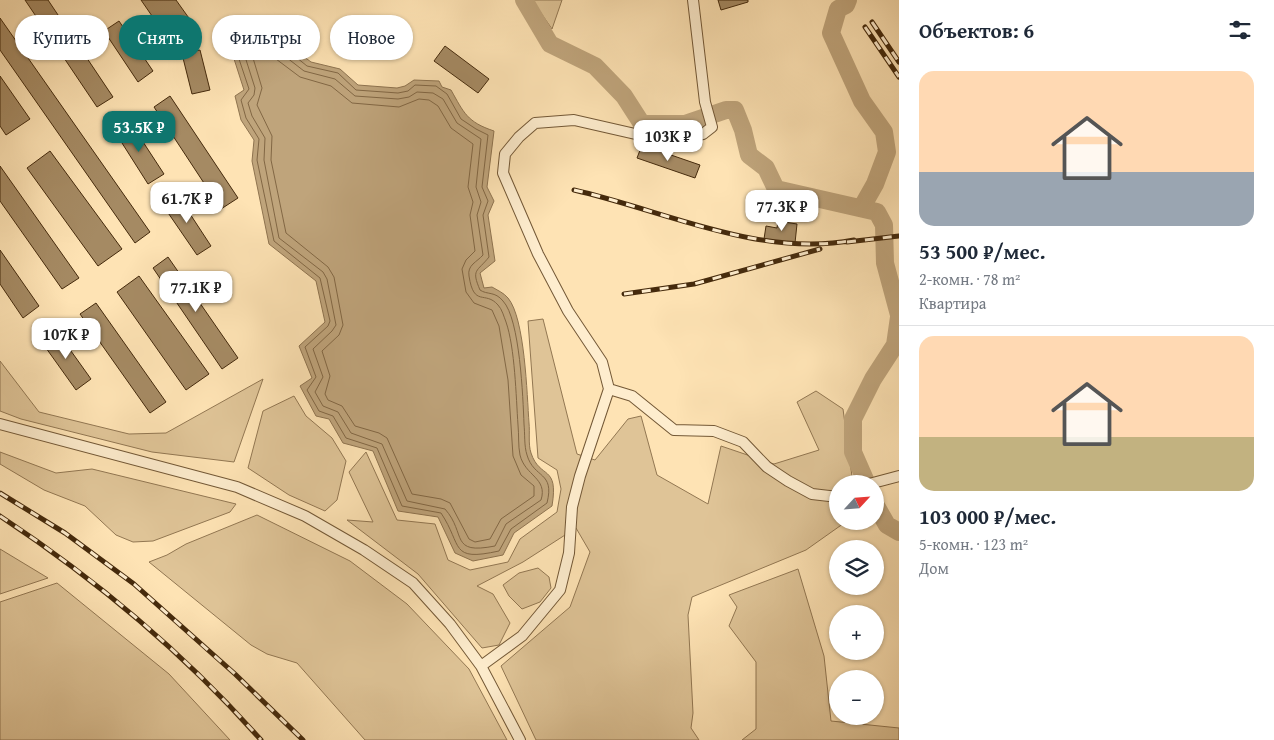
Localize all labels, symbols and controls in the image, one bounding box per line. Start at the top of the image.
chip: Купить [15,15,109,60]
chip: Снять [119,15,202,60]
chip: Фильтры [212,15,320,60]
chip: Новое [330,15,413,60]
text: Объектов: 6 [919,15,1034,46]
icon: filters [1226,16,1254,44]
icon: home [1042,103,1132,193]
pin: 53.5K ₽ [93,110,185,153]
text: 53.5K ₽ [113,115,165,139]
pin: 103K ₽ [627,120,709,162]
text: 103K ₽ [645,124,691,148]
pin: 61.7K ₽ [141,182,233,224]
text: 61.7K ₽ [161,186,213,210]
pin: 77.3K ₽ [736,190,828,232]
text: 77.3K ₽ [756,194,808,218]
text: 53 500 ₽/мес. [919,236,1045,267]
text: 2-комн. · 78 m² [919,267,1020,291]
pin: 77.1K ₽ [150,270,242,313]
text: 77.1K ₽ [170,275,222,299]
text: Квартира [919,291,986,315]
pin: 107K ₽ [25,318,107,360]
text: 107K ₽ [43,322,89,346]
icon: home [1042,369,1132,459]
north arrow [829,475,884,530]
map controls [829,475,884,725]
text: 103 000 ₽/мес. [919,501,1056,532]
text: 5-комн. · 123 m² [919,532,1028,556]
button: layers [829,540,884,595]
text: Дом [919,556,949,580]
button: + [829,605,884,660]
button: − [829,670,884,725]

